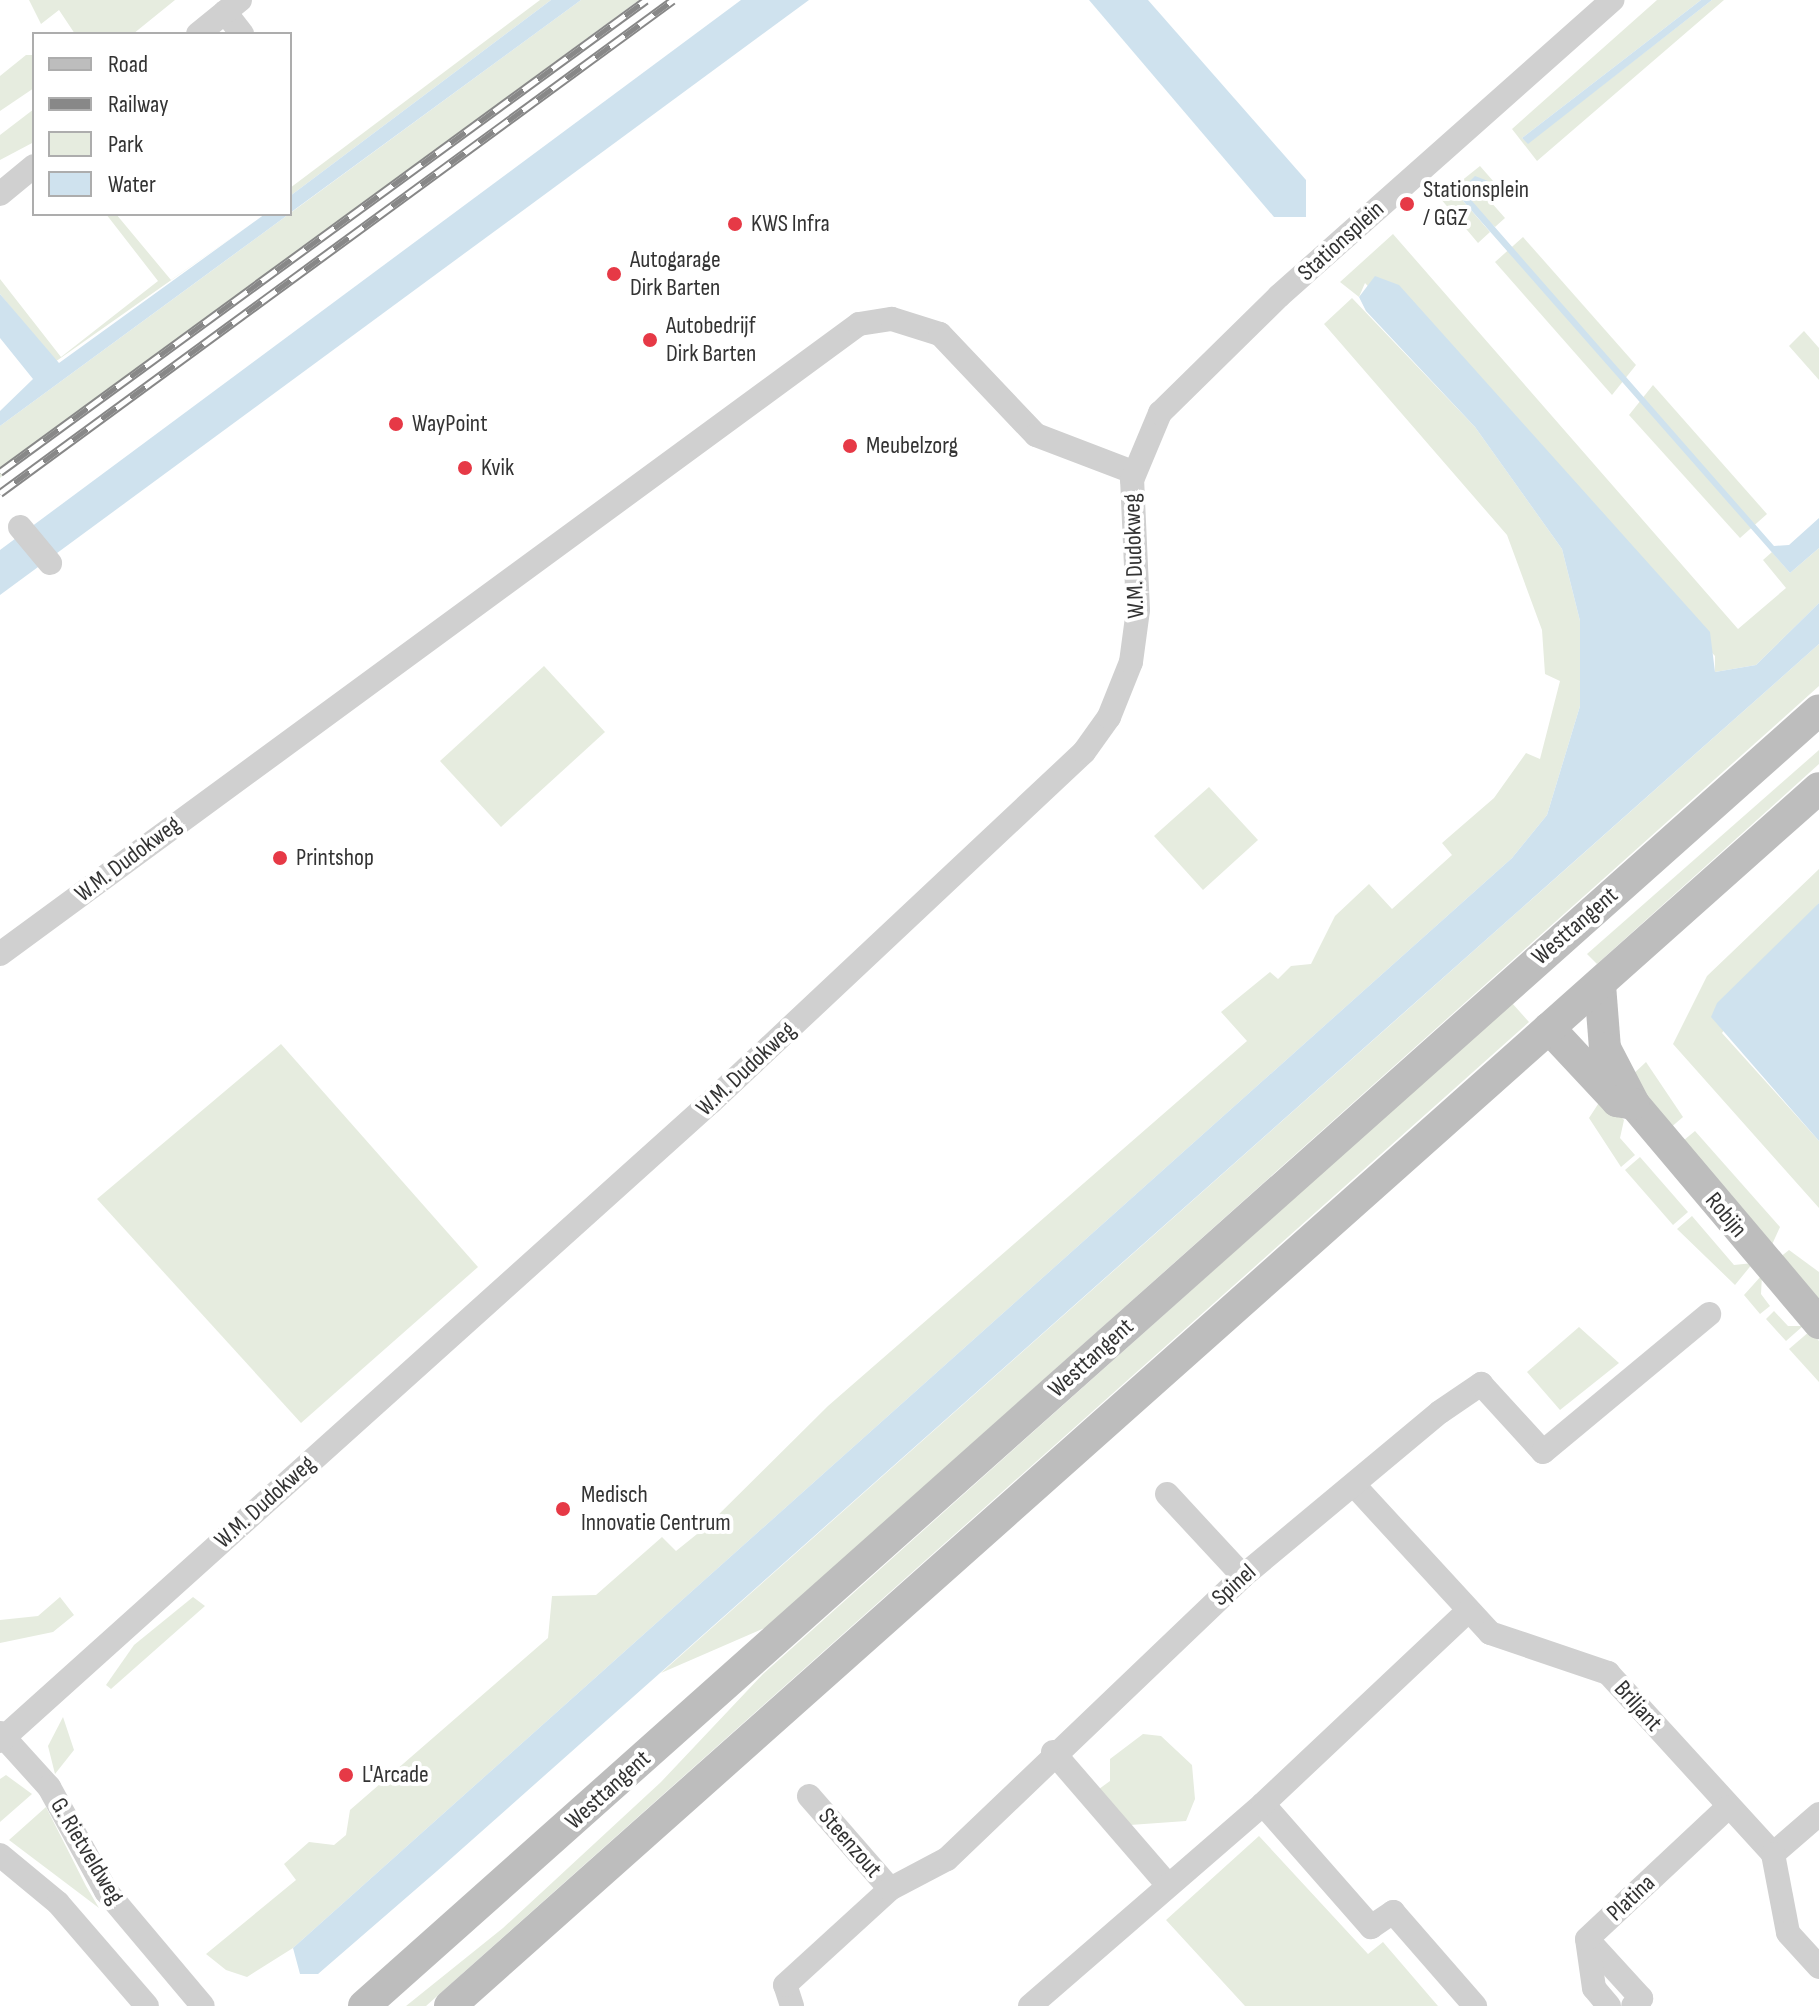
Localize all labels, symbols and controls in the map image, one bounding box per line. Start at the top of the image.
legend [32,32,292,216]
text: Road [108,50,148,79]
text: Railway [108,90,168,119]
text: Park [108,130,143,159]
text: Water [108,170,156,199]
place label: Stationsplein / GGZ [1423,176,1529,232]
street label: Stationsplein [1292,195,1390,287]
marker: Stationsplein / GGZ [1398,195,1416,213]
place label: KWS Infra [751,210,830,238]
marker: KWS Infra [726,215,744,233]
place label: Autogarage Dirk Barten [630,246,721,302]
marker: Autogarage Dirk Barten [605,265,623,283]
place label: Autobedrijf Dirk Barten [666,312,756,368]
marker: Autobedrijf Dirk Barten [641,331,659,349]
place label: WayPoint [412,410,488,438]
marker: WayPoint [387,415,405,433]
place label: Meubelzorg [866,432,958,460]
marker: Meubelzorg [841,437,859,455]
place label: Kvik [481,454,514,482]
marker: Kvik [456,459,474,477]
street label: W.M. Dudokweg [1117,493,1151,619]
street label: W.M. Dudokweg [69,810,187,908]
place label: Printshop [296,844,374,872]
marker: Printshop [271,849,289,867]
street label: Westtangent [1526,881,1624,971]
street label: W.M. Dudokweg [690,1016,802,1122]
street label: Robijn [1699,1187,1753,1243]
street label: Westtangent [1043,1312,1139,1404]
street label: W.M. Dudokweg [209,1449,321,1555]
place label: Medisch Innovatie Centrum [581,1481,731,1537]
marker: Medisch Innovatie Centrum [552,1498,574,1520]
street label: Spinel [1206,1558,1262,1612]
street label: Briljant [1608,1675,1668,1737]
street label: Westtangent [560,1744,656,1836]
place label: L'Arcade [362,1761,429,1789]
marker: L'Arcade [337,1766,355,1784]
street label: G. Rietveldweg [44,1793,130,1909]
street label: Steenzout [812,1802,888,1884]
street label: Platina [1601,1869,1661,1927]

